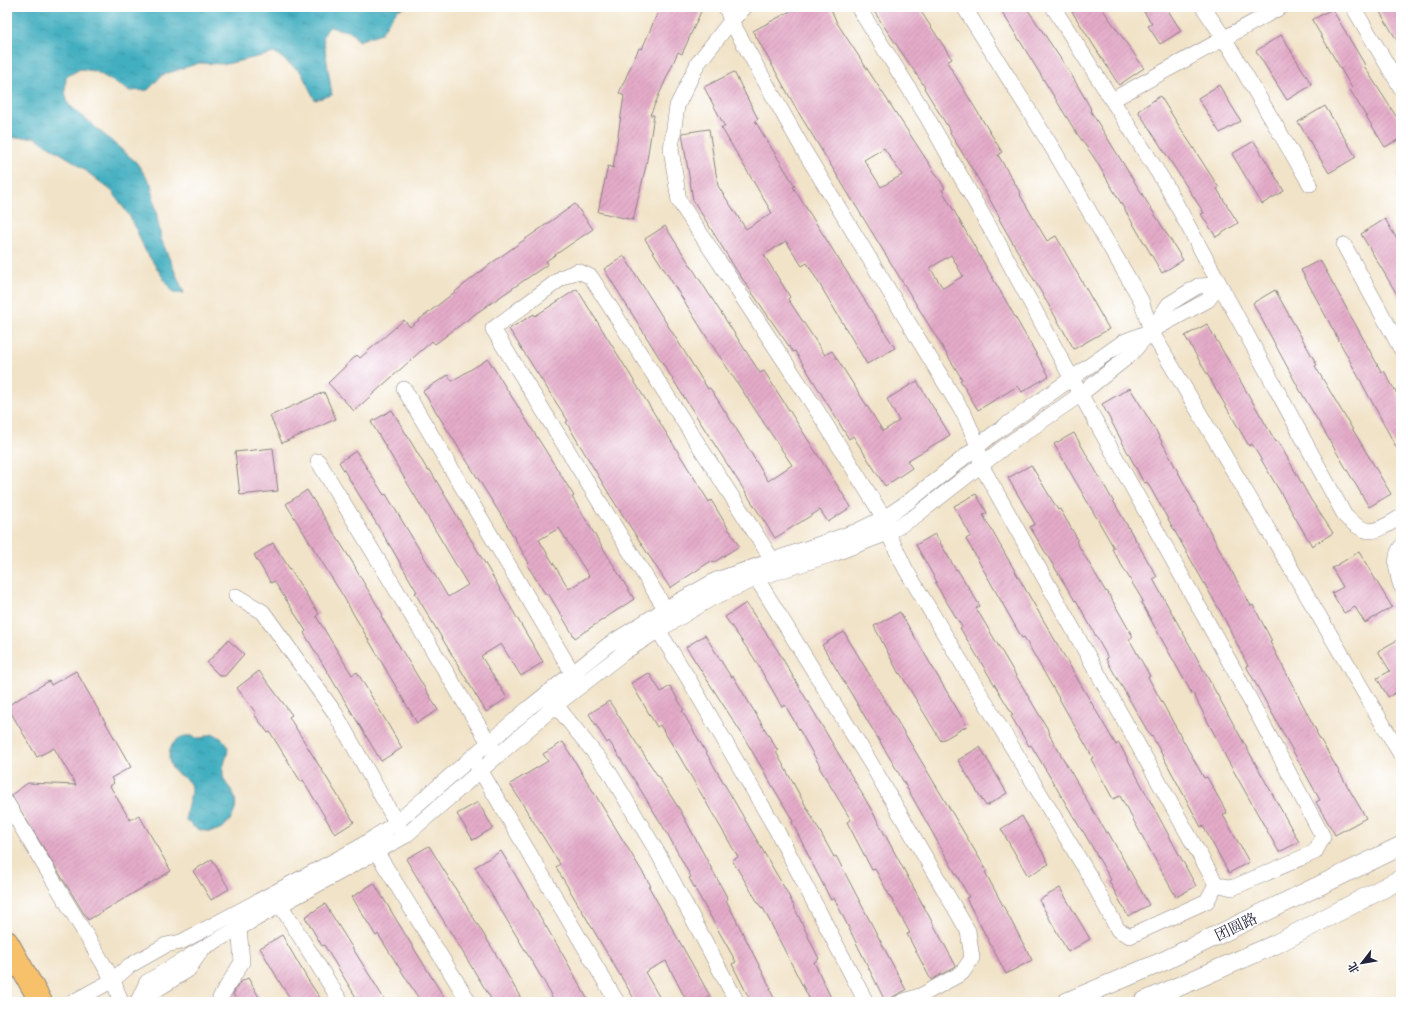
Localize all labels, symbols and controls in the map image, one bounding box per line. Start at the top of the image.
street label: 团圆路 [1212,909,1260,945]
north arrow [1342,943,1382,983]
text: 北 [1345,960,1362,976]

